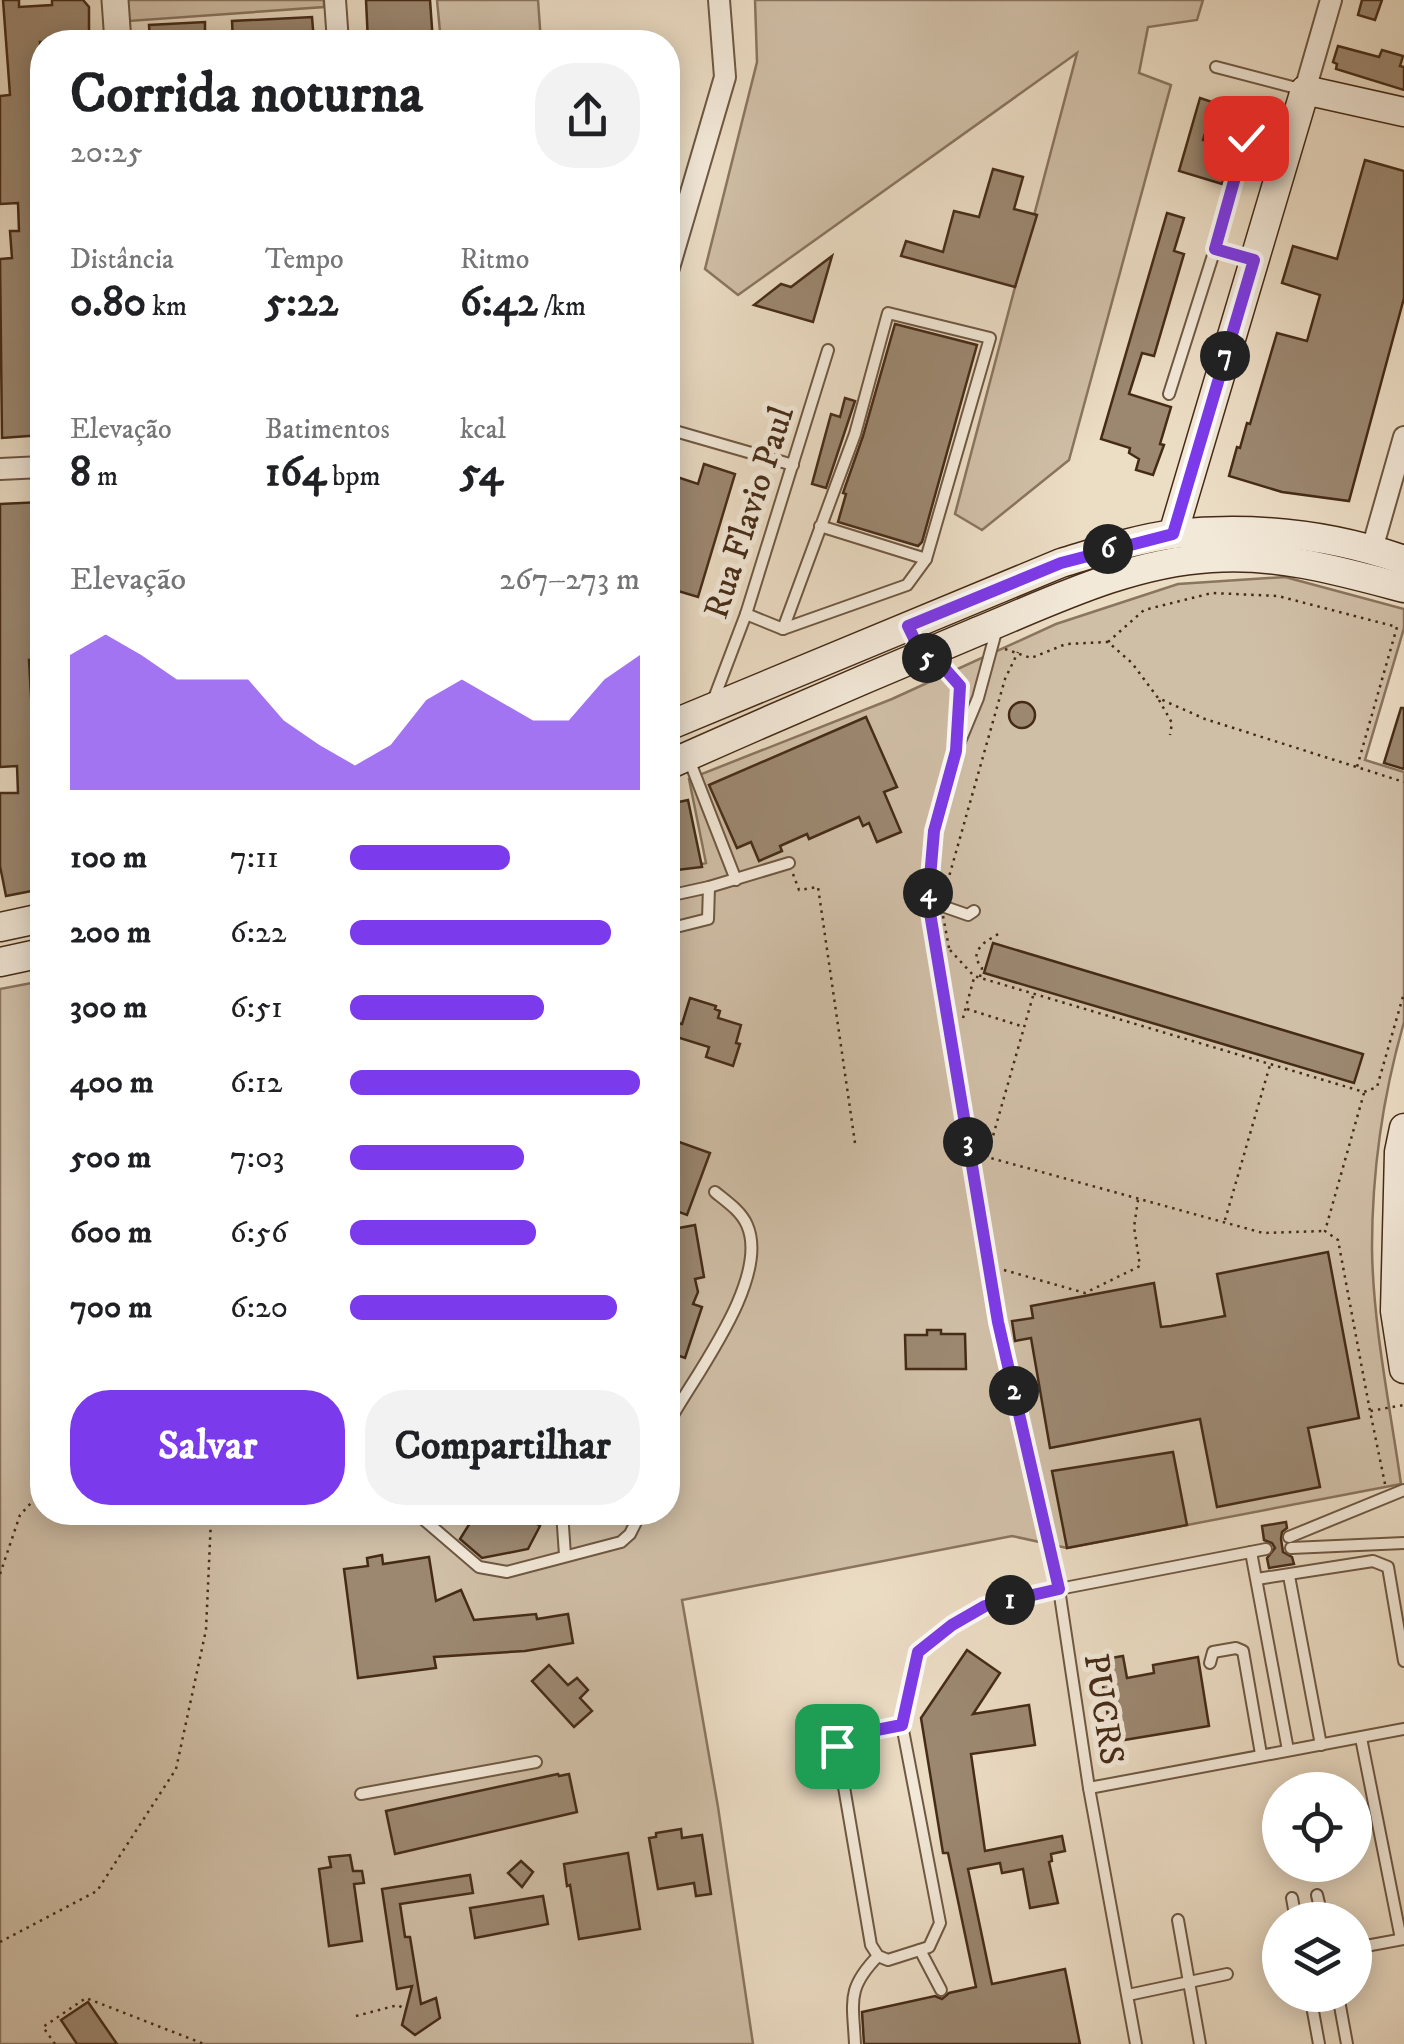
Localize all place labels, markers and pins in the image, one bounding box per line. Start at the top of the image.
pin [1204,96,1289,181]
pin: 7 [1200,331,1250,381]
pin: 6 [1083,524,1133,574]
pin: 5 [902,633,952,683]
pin: 4 [903,868,953,918]
pin: 3 [943,1117,993,1167]
pin: 2 [989,1366,1039,1416]
pin: 1 [985,1575,1035,1625]
pin [795,1704,880,1789]

